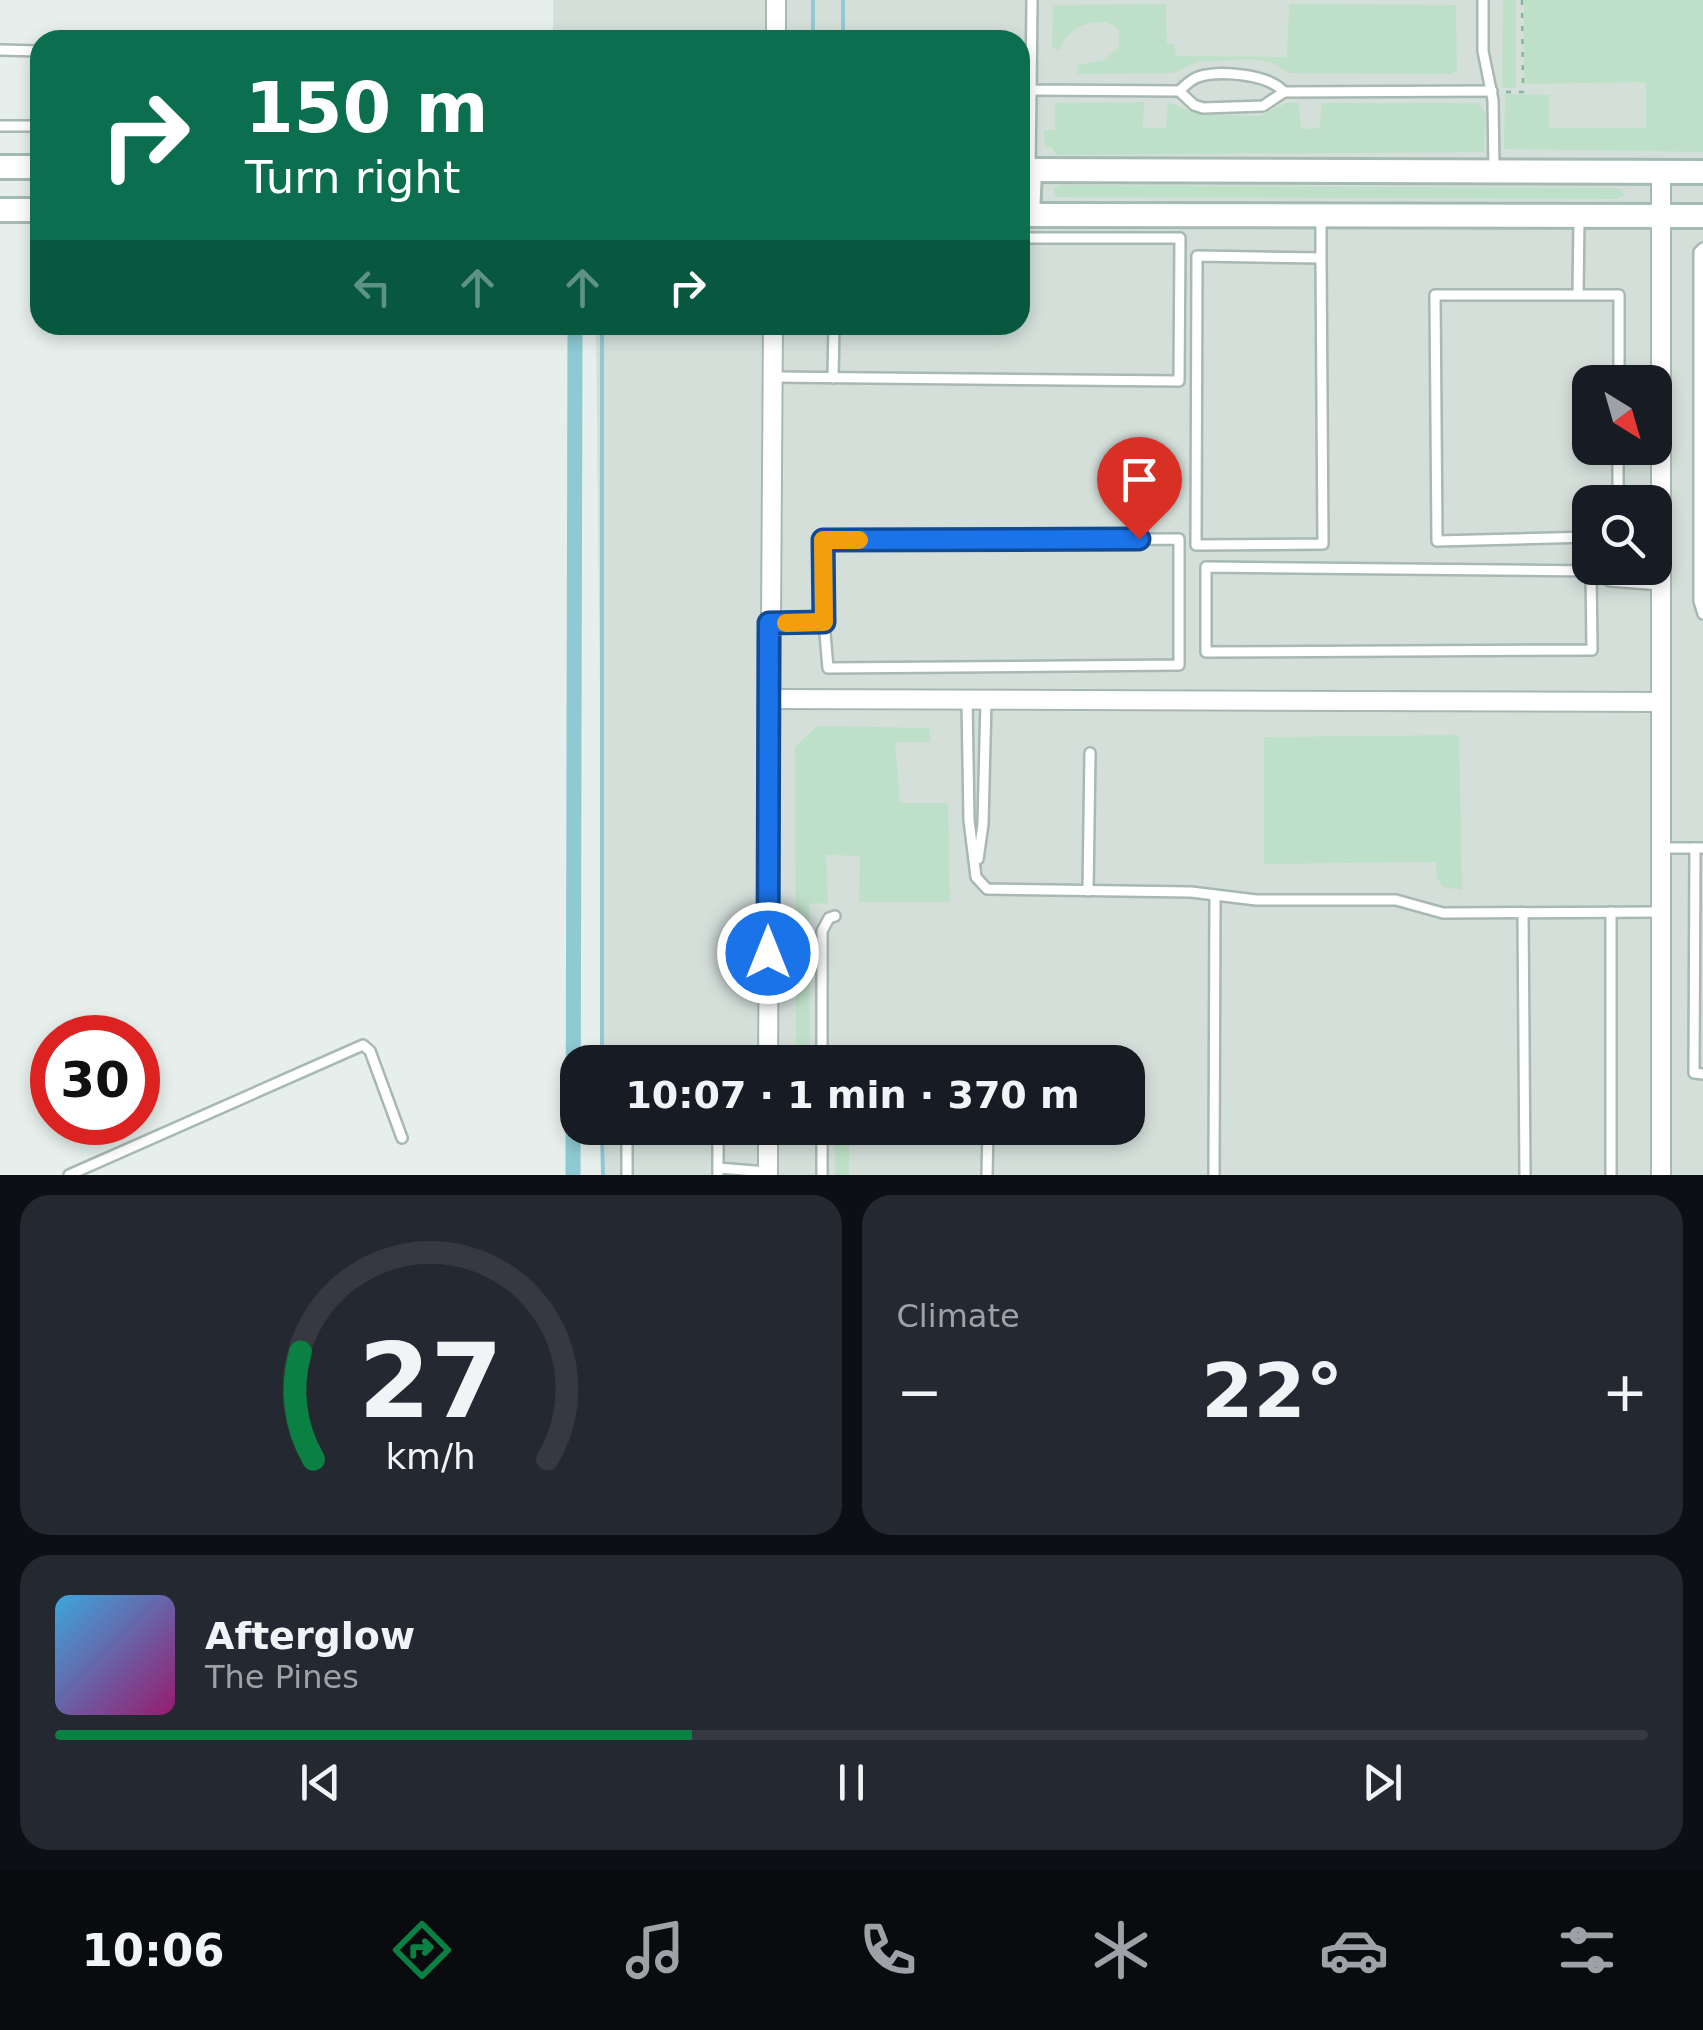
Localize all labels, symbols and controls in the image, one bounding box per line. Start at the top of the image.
text: 150 m [245,67,488,149]
icon: right [80,70,210,200]
text: Turn right [245,151,460,204]
icon: left [345,260,400,315]
icon: ahead [450,260,505,315]
icon: ahead [555,260,610,315]
icon: right [660,260,715,315]
north arrow [1572,365,1672,465]
map controls [1572,365,1672,585]
pin [1097,437,1182,540]
icon: arrive [1112,452,1167,507]
button: search [1572,485,1672,585]
position arrow [716,901,820,1005]
speed limit sign: 30 [30,1015,160,1145]
text: 10:07 · 1 min · 370 m [625,1073,1080,1117]
text: Climate [897,1297,1020,1335]
text: 27 [358,1320,503,1442]
text: 22° [1201,1347,1343,1435]
text: − [897,1360,943,1424]
text: + [1602,1360,1648,1424]
text: km/h [386,1436,476,1477]
text: Afterglow [205,1614,415,1658]
text: The Pines [205,1658,359,1696]
icon: previous [293,1755,348,1810]
icon: pause [824,1755,879,1810]
icon: next [1355,1755,1410,1810]
icon: directions [387,1915,457,1985]
icon: music [620,1915,690,1985]
icon: phone [853,1915,923,1985]
icon: climate [1086,1915,1156,1985]
icon: car [1319,1915,1389,1985]
icon: filters [1552,1915,1622,1985]
text: 10:06 [81,1924,225,1977]

